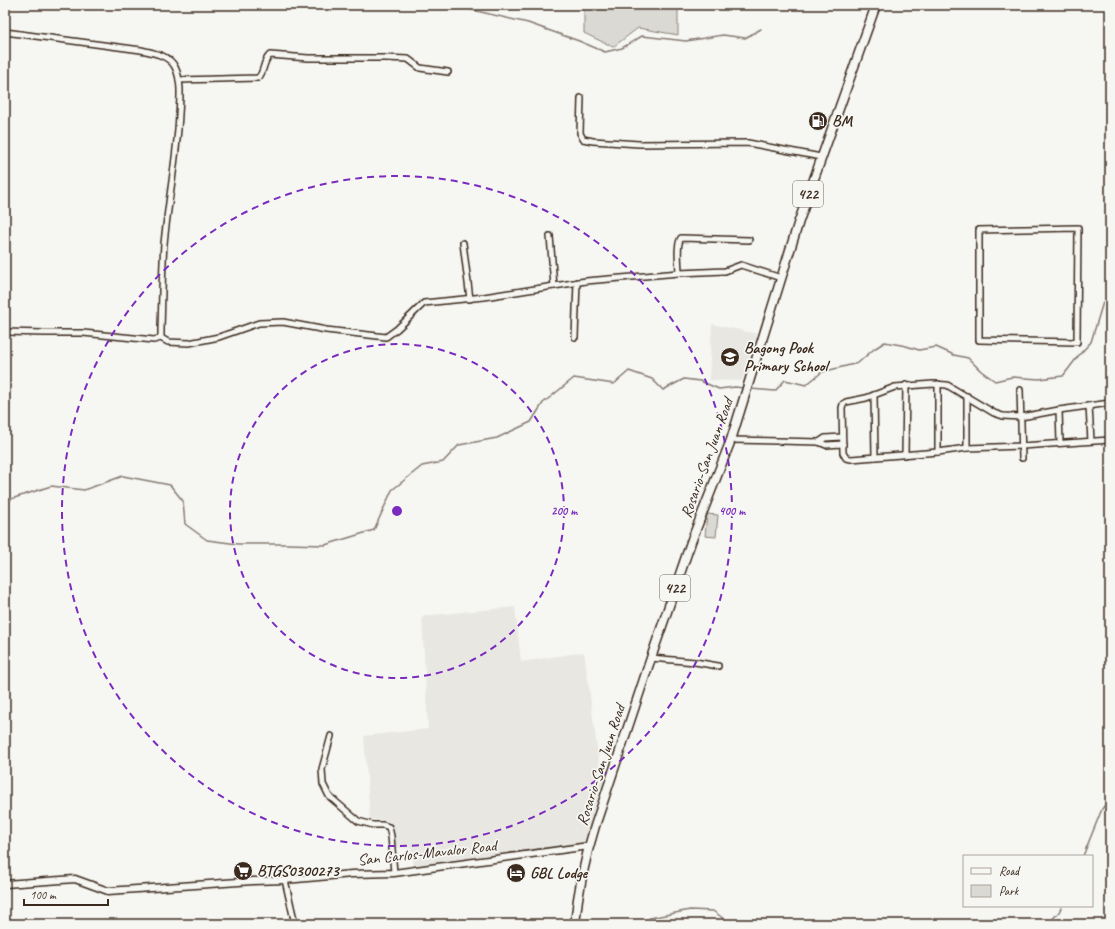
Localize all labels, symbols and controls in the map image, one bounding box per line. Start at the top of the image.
fuel station icon: BM [807,110,829,132]
place label: BM [832,111,853,131]
road number: 422 [793,181,823,207]
place label: Bagong Pook Primary School [744,338,831,376]
school or university icon: Bagong Pook Primary School [719,346,741,368]
street label: Rosario-San Juan Road [676,393,739,521]
text: 200 m [551,503,578,519]
text: 400 m [719,503,746,519]
centre of rings [390,504,404,518]
road number: 422 [660,575,690,601]
street label: Rosario-San Juan Road [572,699,631,828]
street label: San Carlos-Mavalor Road [357,835,500,870]
legend [963,855,1093,907]
supermarket icon: BTGS0300273 [232,860,254,882]
place label: BTGS0300273 [257,861,340,881]
hotel icon: GBL Lodge [505,862,527,884]
place label: GBL Lodge [530,863,589,883]
text: Road [999,863,1021,879]
scale bar [24,881,108,907]
text: Park [999,883,1020,899]
text: 100 m [30,887,57,903]

